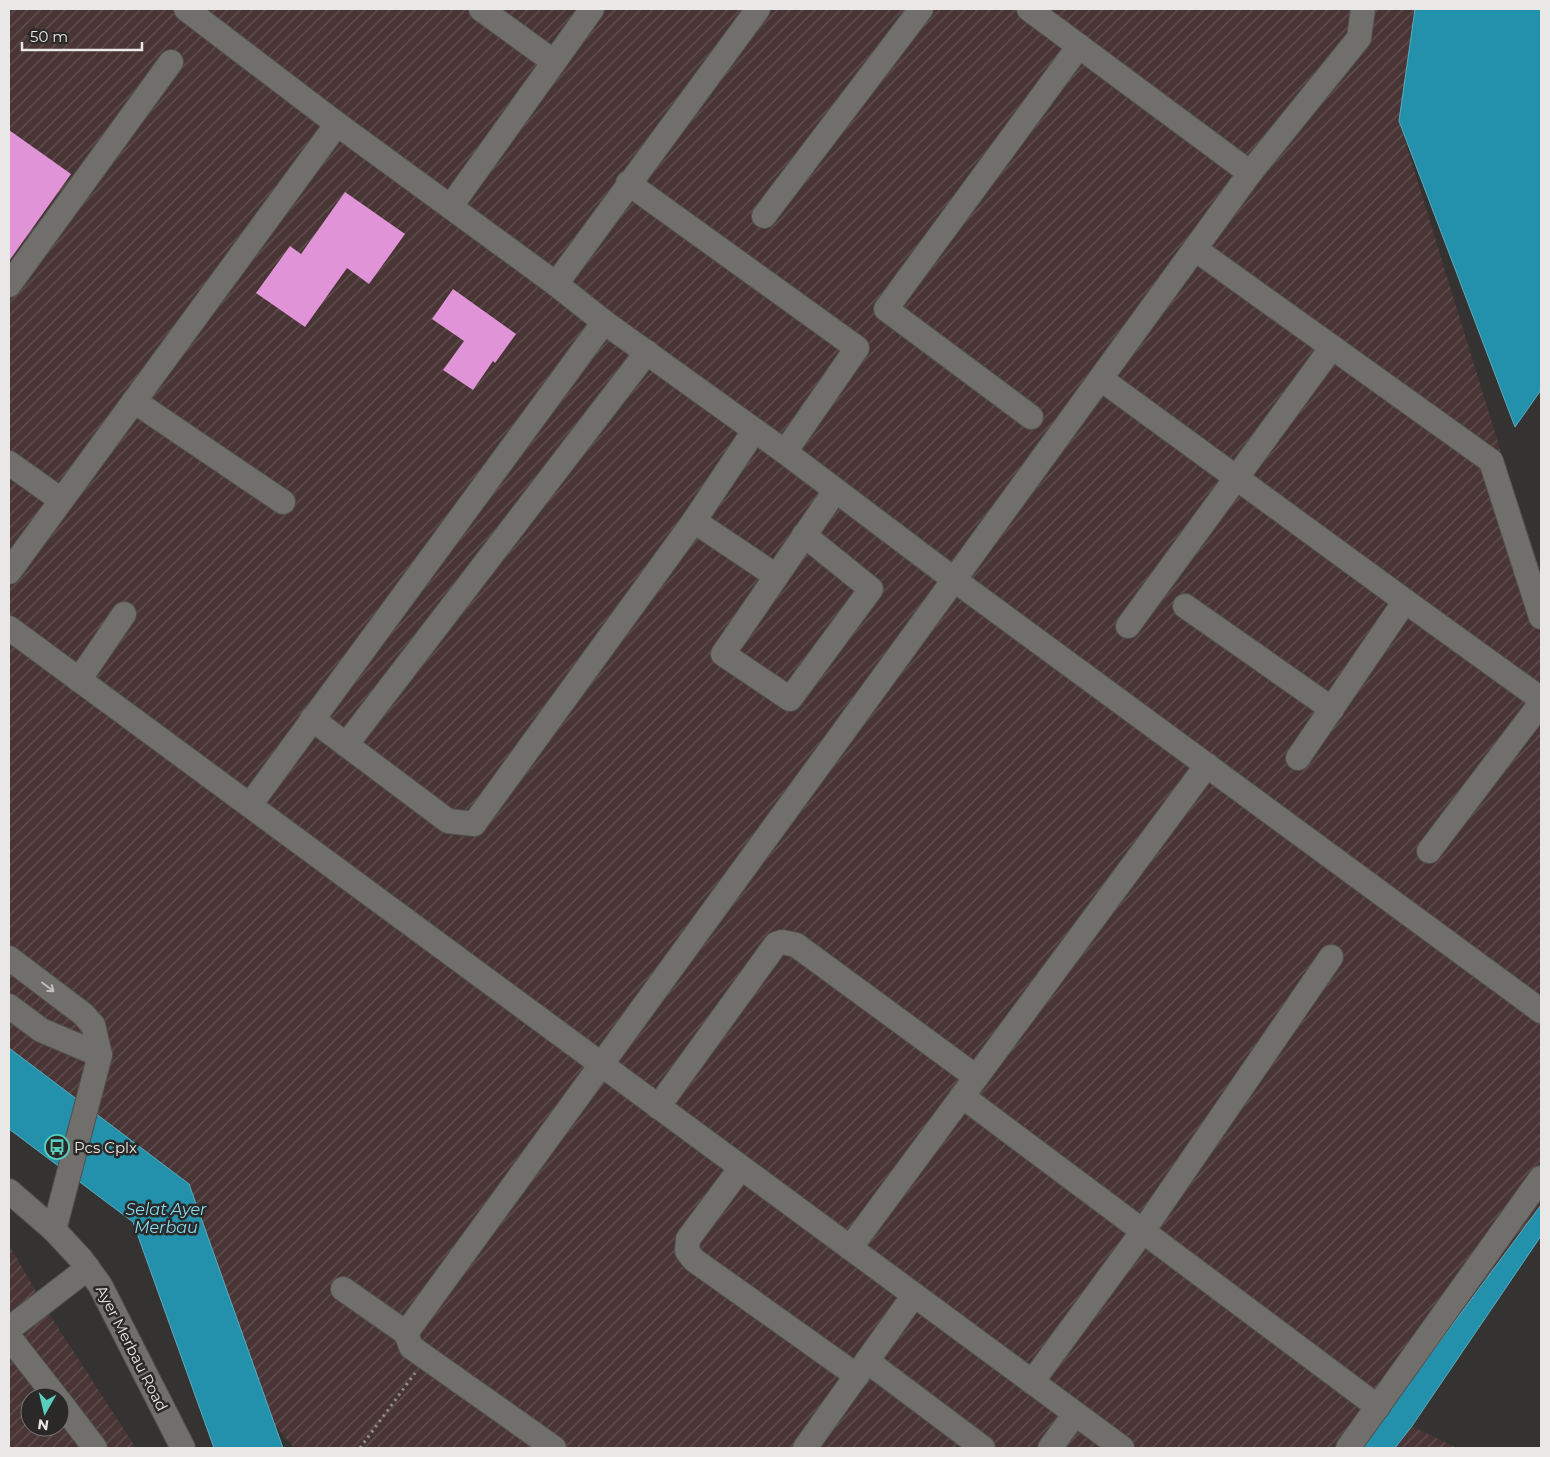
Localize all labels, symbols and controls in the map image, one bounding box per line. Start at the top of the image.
scale bar [22,20,142,52]
text: 50 m [30,27,68,46]
one-way arrow [41,982,55,992]
bus stop icon: Pcs Cplx [44,1134,70,1160]
place label: Pcs Cplx [74,1138,137,1157]
water label: Selat Ayer Merbau [126,1200,207,1237]
street label: Ayer Merbau Road [92,1282,172,1414]
north arrow [20,1387,70,1437]
text: N [36,1415,50,1435]

